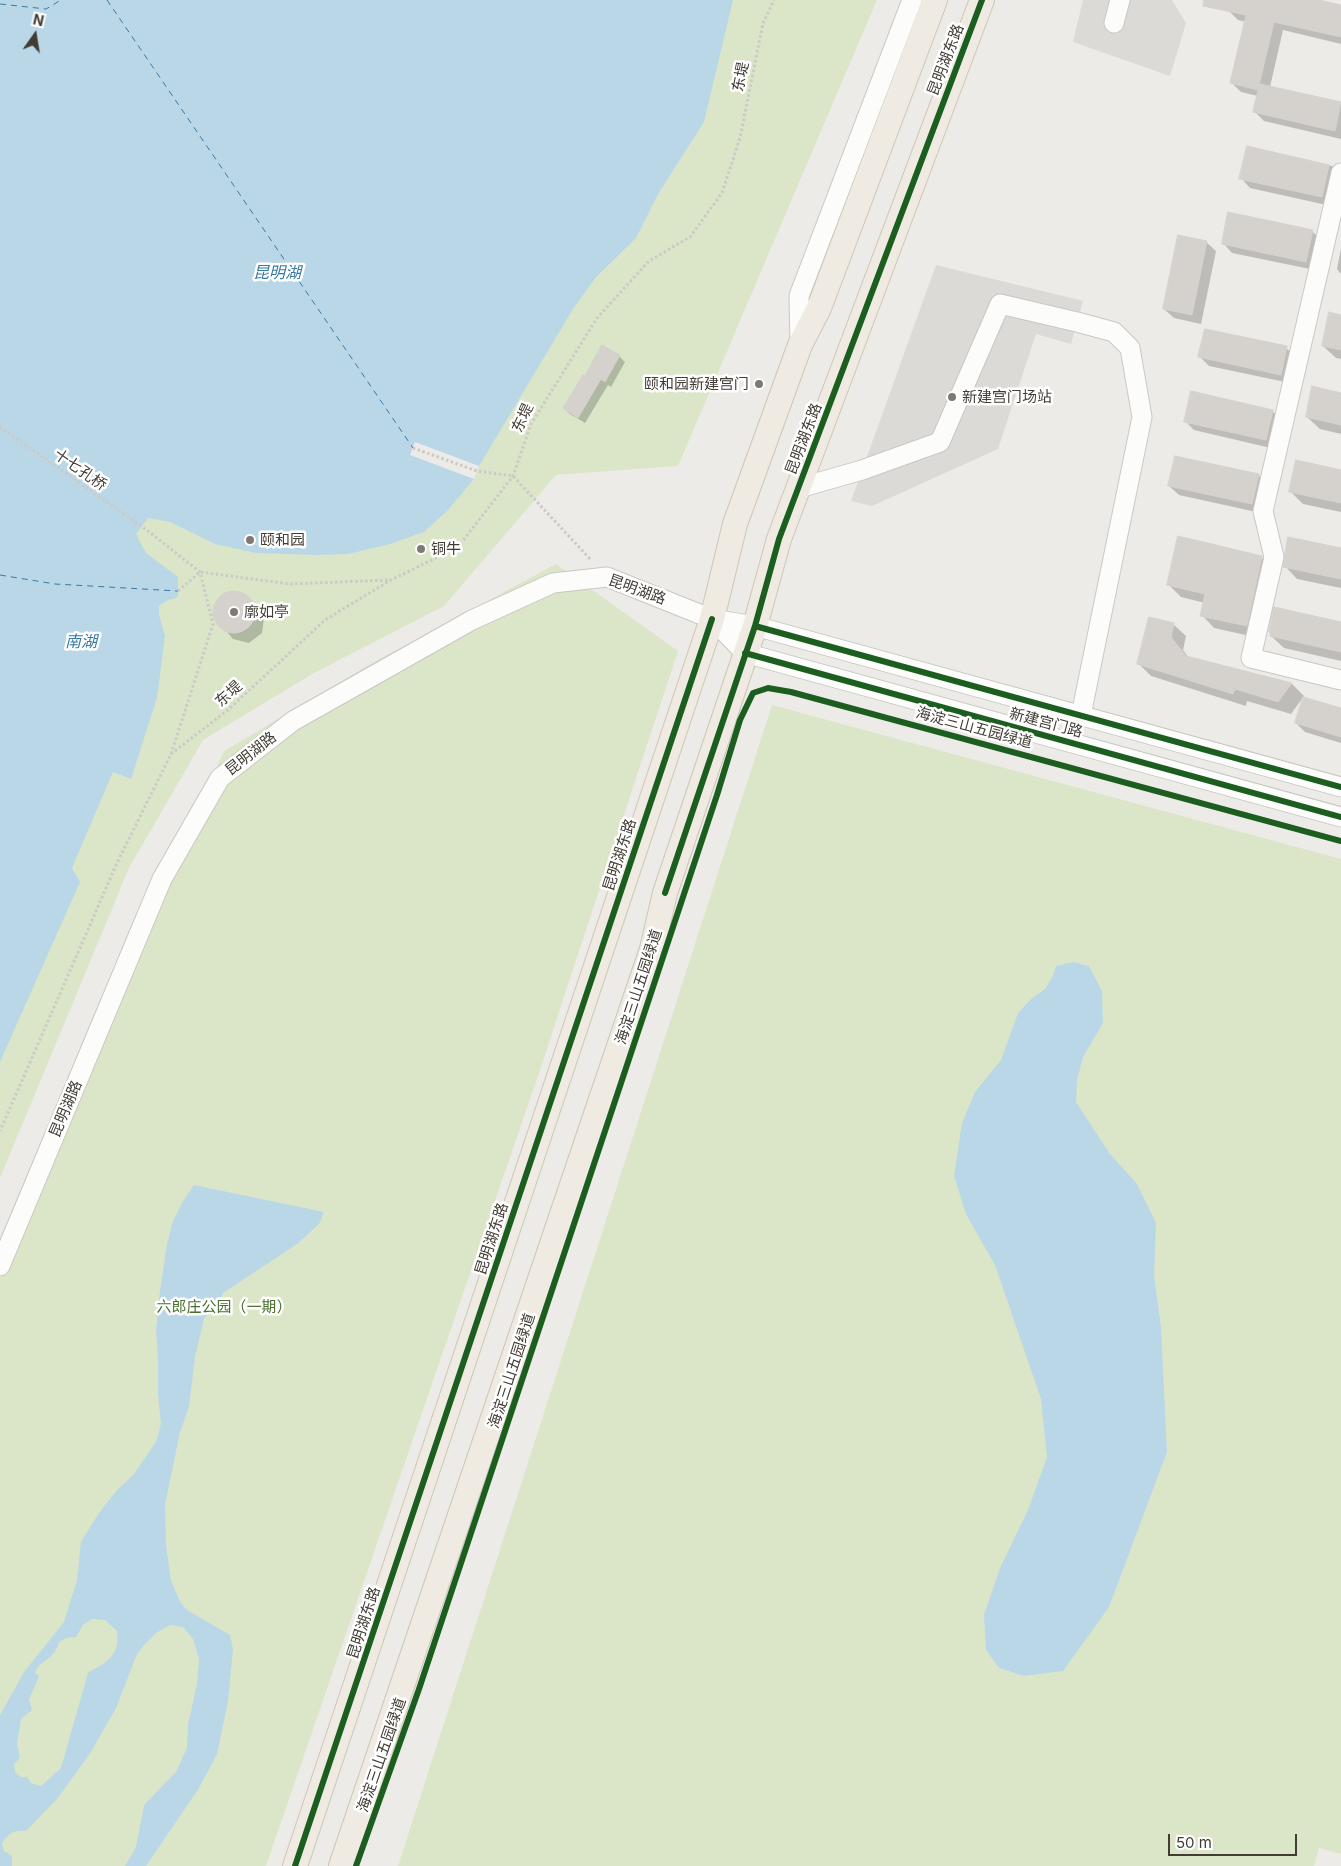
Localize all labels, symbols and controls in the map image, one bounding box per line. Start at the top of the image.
north arrow [10,10,60,60]
text: N [31,10,46,29]
street label: 昆明湖东路 [924,22,968,98]
street label: 东堤 [729,61,753,93]
water label: 昆明湖 [253,263,301,283]
place label: 颐和园新建宫门 [644,375,749,393]
marker: 颐和园新建宫门 [753,378,765,390]
place label: 新建宫门场站 [962,388,1052,406]
marker: 新建宫门场站 [946,391,958,403]
street label: 东堤 [509,401,537,435]
street label: 昆明湖东路 [782,401,826,477]
street label: 十七孔桥 [50,445,110,495]
place label: 颐和园 [260,531,305,549]
marker: 颐和园 [244,534,256,546]
place label: 铜牛 [431,540,461,558]
marker: 铜牛 [415,543,427,555]
street label: 昆明湖路 [606,571,668,609]
place label: 廓如亭 [244,603,289,621]
marker: 廓如亭 [228,606,240,618]
water label: 南湖 [65,632,97,652]
street label: 东堤 [212,677,246,711]
street label: 海淀三山五园绿道 [914,704,1034,752]
street label: 新建宫门路 [1007,705,1085,741]
street label: 昆明湖路 [222,728,280,780]
street label: 昆明湖东路 [600,817,640,893]
street label: 海淀三山五园绿道 [612,927,666,1047]
street label: 昆明湖路 [46,1078,86,1140]
street label: 昆明湖东路 [472,1201,512,1277]
park label: 六郎庄公园（一期） [157,1298,291,1316]
street label: 海淀三山五园绿道 [485,1311,539,1431]
street label: 昆明湖东路 [344,1585,384,1661]
street label: 海淀三山五园绿道 [354,1695,410,1815]
scale bar [1171,1824,1300,1856]
text: 50 m [1176,1833,1212,1852]

